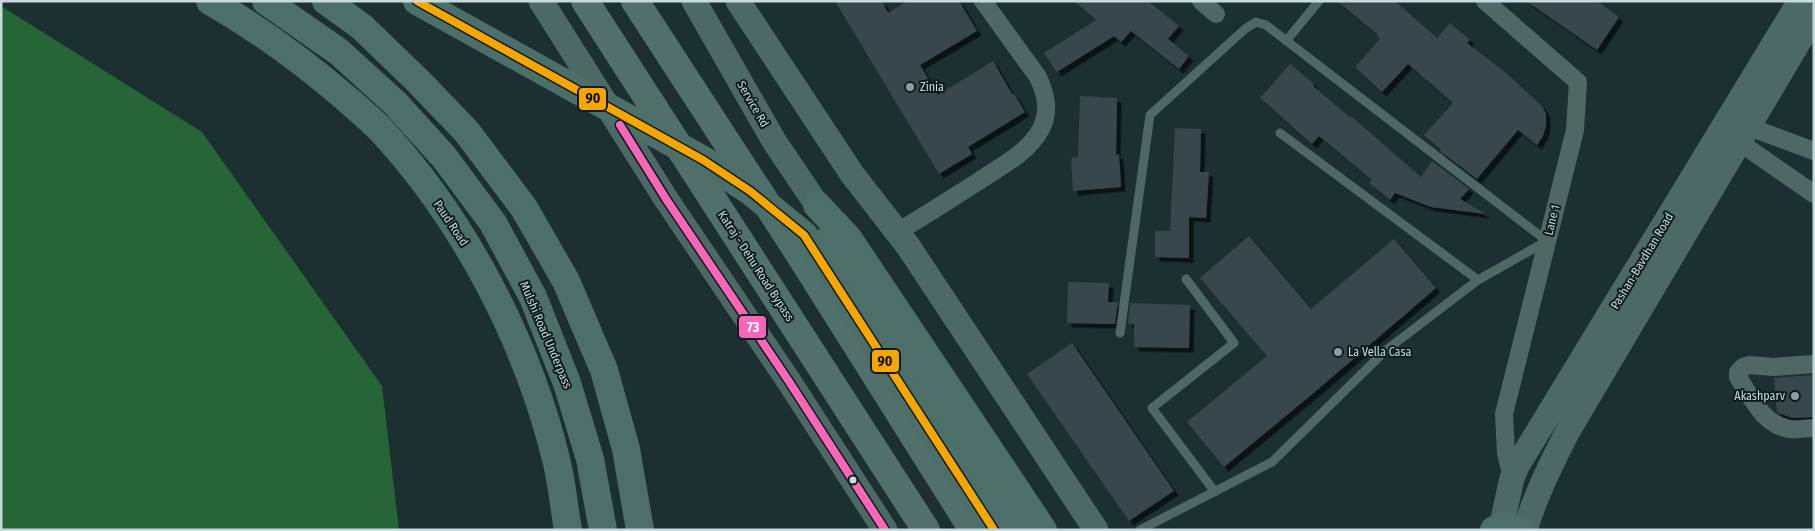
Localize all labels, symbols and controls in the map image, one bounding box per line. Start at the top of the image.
street label: Service Rd [734,78,772,130]
place label: Zinia [920,80,944,94]
marker: Zinia [904,81,916,93]
line badge: 90 [578,87,607,111]
text: 90 [586,90,601,107]
street label: Paud Road [431,198,471,248]
street label: Lane 1 [1541,203,1563,237]
street label: Katraj - Dehu Road Bypass [715,208,797,324]
street label: Pashan-Bavdhan Road [1608,210,1676,312]
street label: Mulshi Road Underpass [517,279,575,391]
line badge: 73 [738,315,767,339]
text: 73 [747,319,760,336]
place label: La Vella Casa [1348,345,1411,359]
marker: La Vella Casa [1332,346,1344,358]
line badge: 90 [871,349,900,373]
text: 90 [878,353,893,370]
place label: Akashparv [1734,389,1786,403]
marker: Akashparv [1789,390,1801,402]
unlabelled marker [848,475,858,485]

